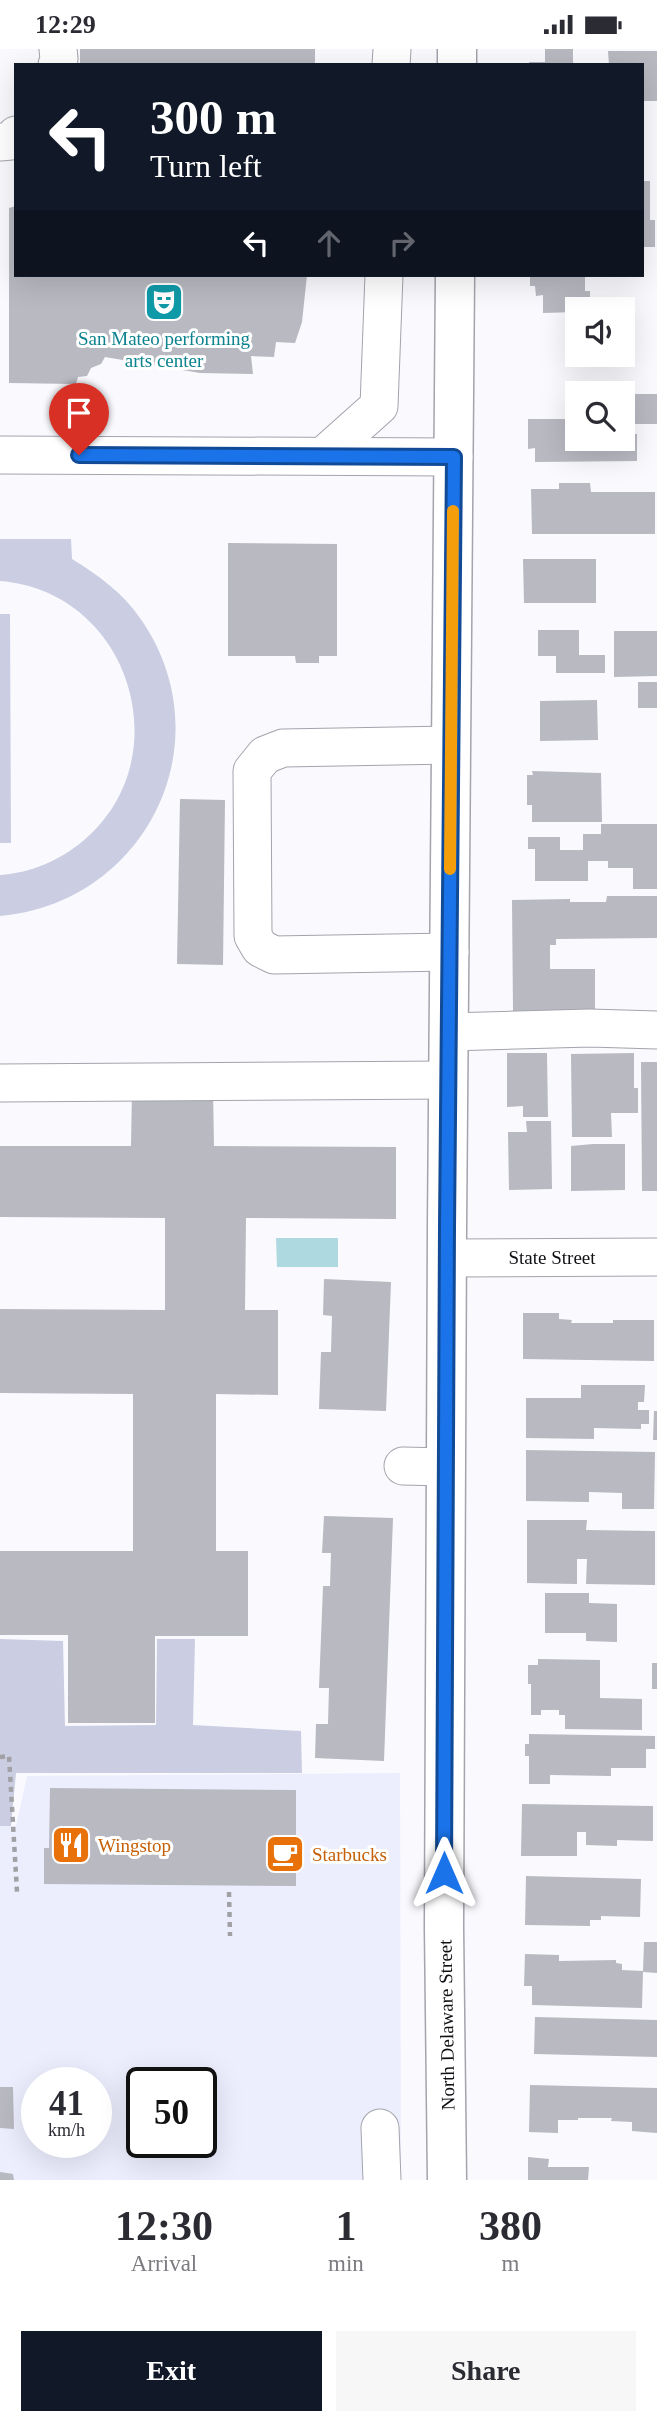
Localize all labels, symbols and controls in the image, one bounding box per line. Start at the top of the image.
text: 12:29 [35,10,96,39]
text: 300 m [150,90,277,145]
icon: left [35,91,126,182]
text: Turn left [150,148,262,184]
icon: left [237,224,275,262]
icon: ahead [310,224,348,262]
icon: right [383,224,421,262]
theatre icon: San Mateo performing arts center [143,281,185,323]
map controls [565,297,635,451]
button: sound [565,297,635,367]
place label: San Mateo performing arts center [78,328,251,371]
button: search [565,381,635,451]
pin [49,383,109,455]
icon: arrive [60,394,98,432]
street label: State Street [508,1247,596,1268]
restaurant icon: Wingstop [50,1824,92,1866]
cafe icon: Starbucks [264,1833,306,1875]
place label: Wingstop [98,1835,171,1856]
position arrow [407,1836,481,1910]
place label: Starbucks [312,1844,387,1865]
street label: North Delaware Street [434,1939,458,2111]
speed limit sign: 50 [126,2067,217,2158]
text: 41 [49,2084,84,2123]
text: km/h [48,2120,85,2140]
text: 12:30 [115,2203,213,2249]
text: 1 [335,2203,356,2249]
text: 380 [479,2203,542,2249]
text: Arrival [131,2251,197,2276]
text: min [328,2251,364,2276]
text: m [501,2251,519,2276]
button: Exit [21,2331,322,2411]
button: Share [336,2331,636,2411]

